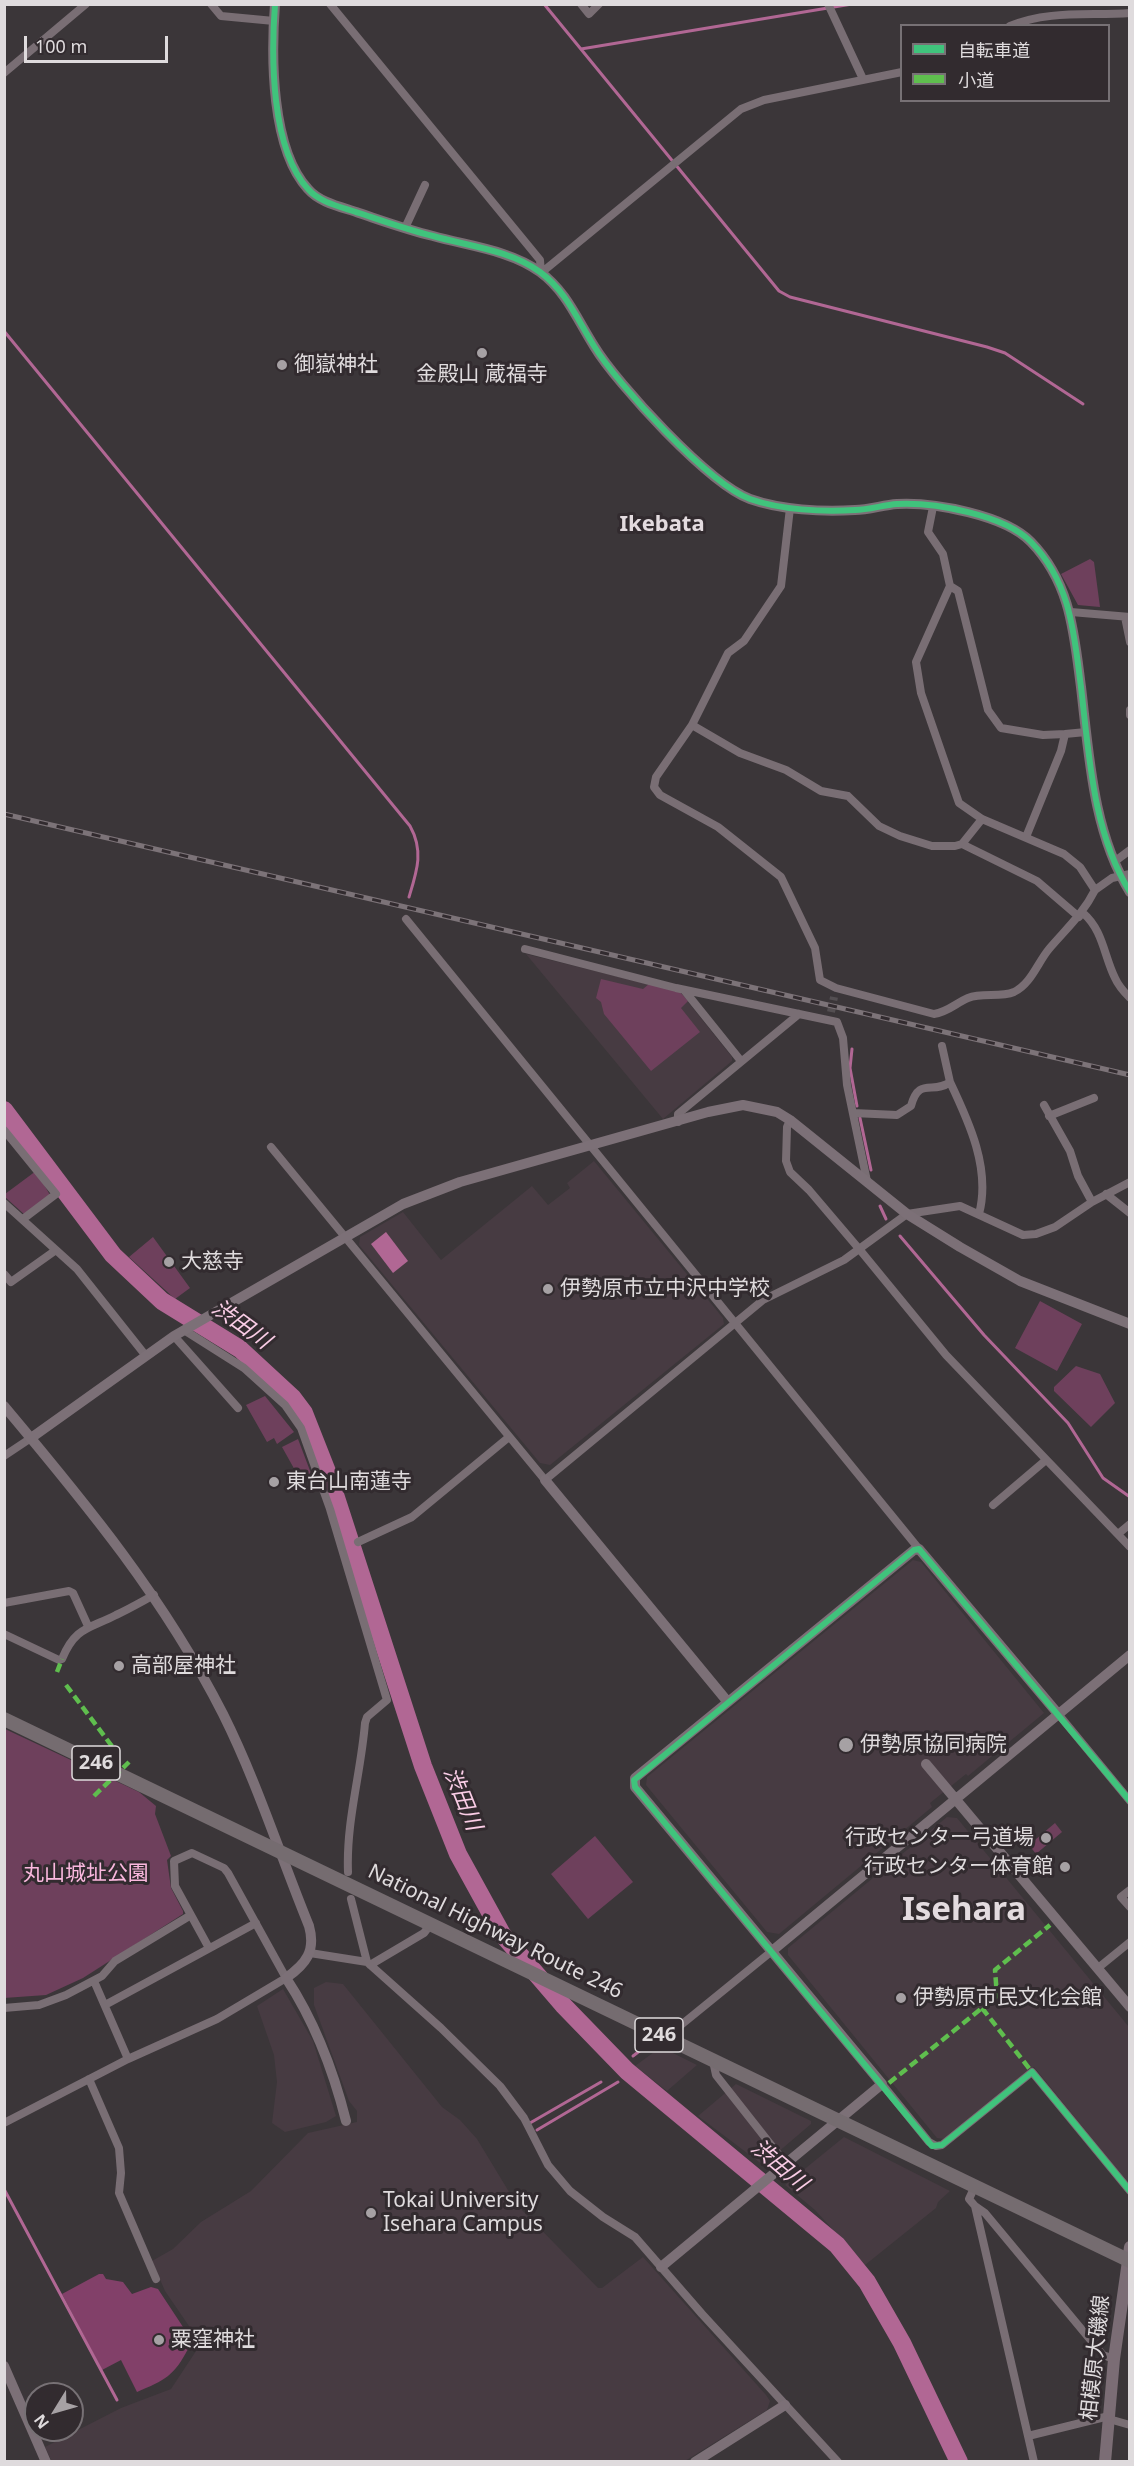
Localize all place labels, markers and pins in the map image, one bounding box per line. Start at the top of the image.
marker: 金殿山 蔵福寺 [475,346,489,360]
place label: 御嶽神社 [294,352,378,378]
marker: 御嶽神社 [275,358,289,372]
place label: 金殿山 蔵福寺 [416,362,548,388]
place label: 大慈寺 [181,1249,244,1275]
marker: 大慈寺 [162,1255,176,1269]
place label: 伊勢原市立中沢中学校 [560,1276,770,1302]
marker: 伊勢原市立中沢中学校 [541,1282,555,1296]
place label: 東台山南蓮寺 [286,1469,412,1495]
marker: 東台山南蓮寺 [267,1475,281,1489]
place label: 高部屋神社 [131,1653,236,1679]
marker: 高部屋神社 [112,1659,126,1673]
place label: 伊勢原協同病院 [860,1732,1007,1758]
marker: 伊勢原協同病院 [837,1736,855,1754]
place label: 行政センター弓道場 [845,1825,1034,1851]
marker: 行政センター弓道場 [1039,1831,1053,1845]
place label: 行政センター体育館 [864,1854,1053,1880]
marker: 行政センター体育館 [1058,1860,1072,1874]
place label: 伊勢原市民文化会館 [913,1985,1102,2011]
marker: 伊勢原市民文化会館 [894,1991,908,2005]
place label: Tokai University Isehara Campus [383,2188,543,2238]
marker: Tokai University Isehara Campus [364,2206,378,2220]
place label: 粟窪神社 [171,2327,255,2353]
marker: 粟窪神社 [152,2333,166,2347]

